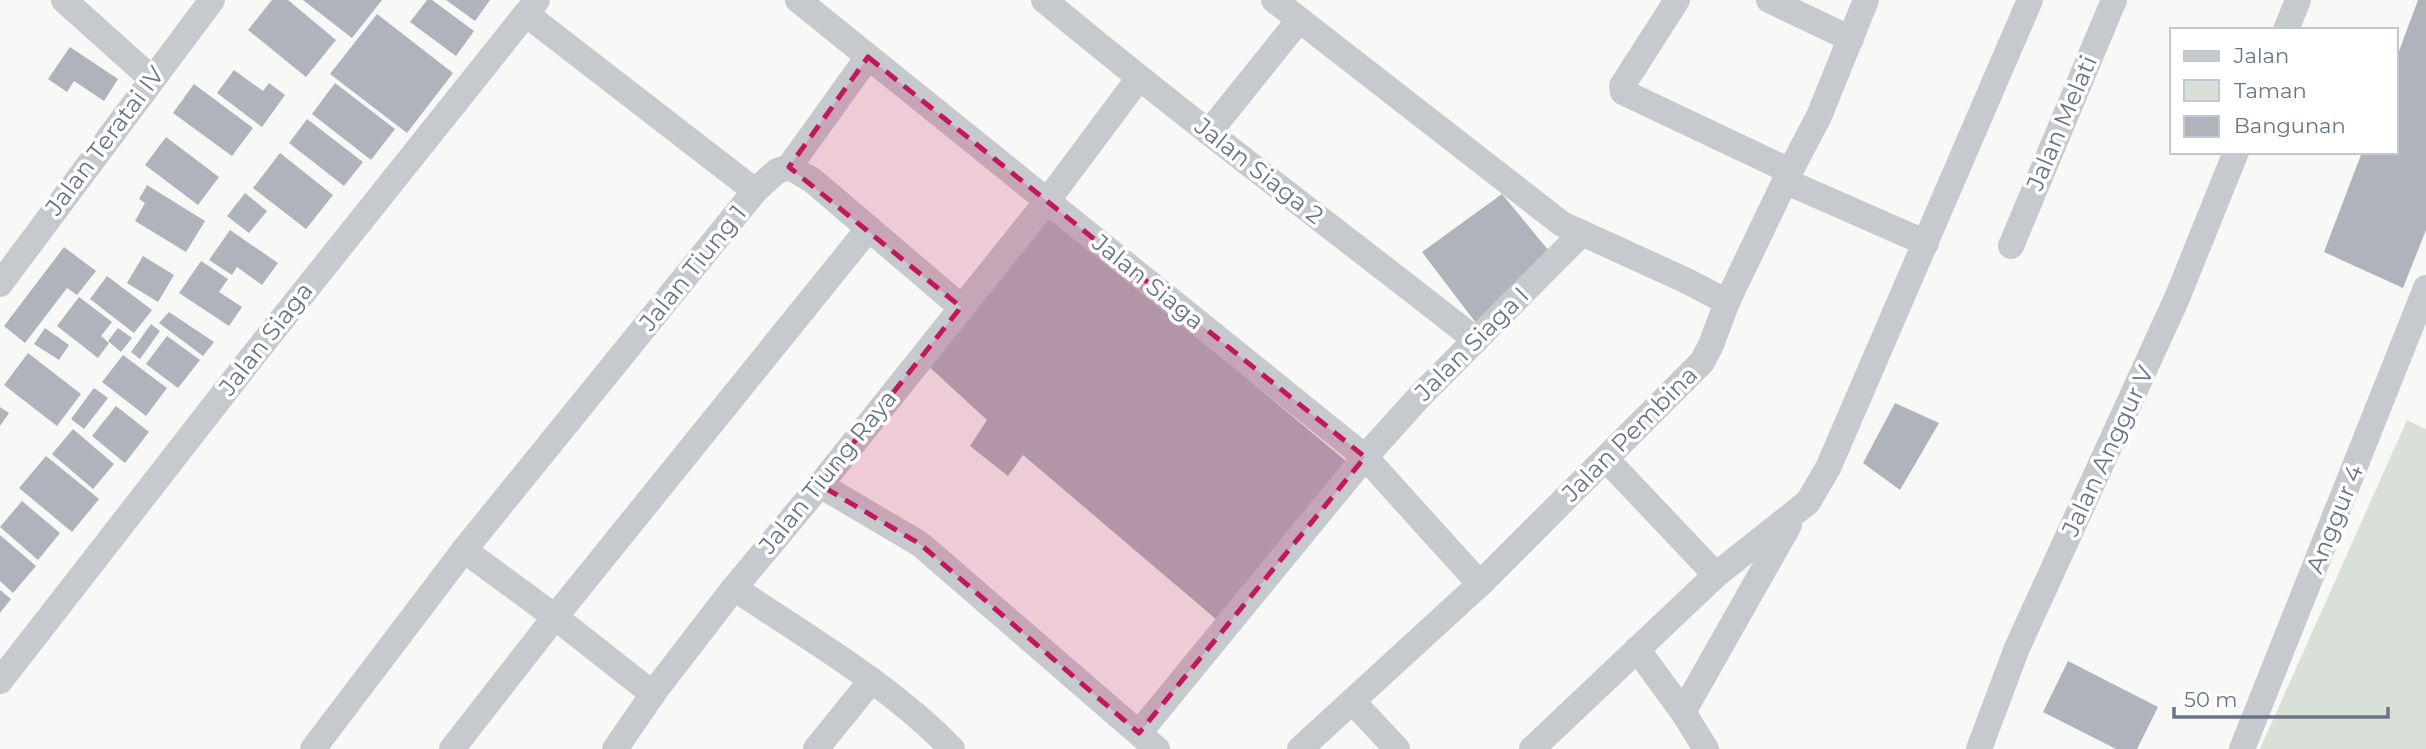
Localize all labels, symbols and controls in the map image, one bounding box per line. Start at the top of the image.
legend [2170,28,2398,154]
text: Jalan [2233,43,2289,68]
street label: Jalan Melati [2020,51,2103,195]
street label: Jalan Teratai IV [39,60,170,222]
text: Taman [2234,78,2307,103]
street label: Jalan Siaga 2 [1188,111,1329,230]
text: Bangunan [2234,113,2346,138]
street label: Jalan Tiung 1 [632,199,752,337]
street label: Jalan Siaga [1086,227,1210,335]
street label: Jalan Siaga [212,276,319,402]
street label: Jalan Siaga I [1408,281,1535,407]
street label: Jalan Pembina [1555,360,1703,508]
street label: Jalan Anggur V [2055,361,2160,541]
street label: Jalan Tiung Raya [752,384,903,560]
street label: Anggur 4 [2300,460,2369,577]
scale bar [2174,676,2388,720]
text: 50 m [2184,687,2238,712]

